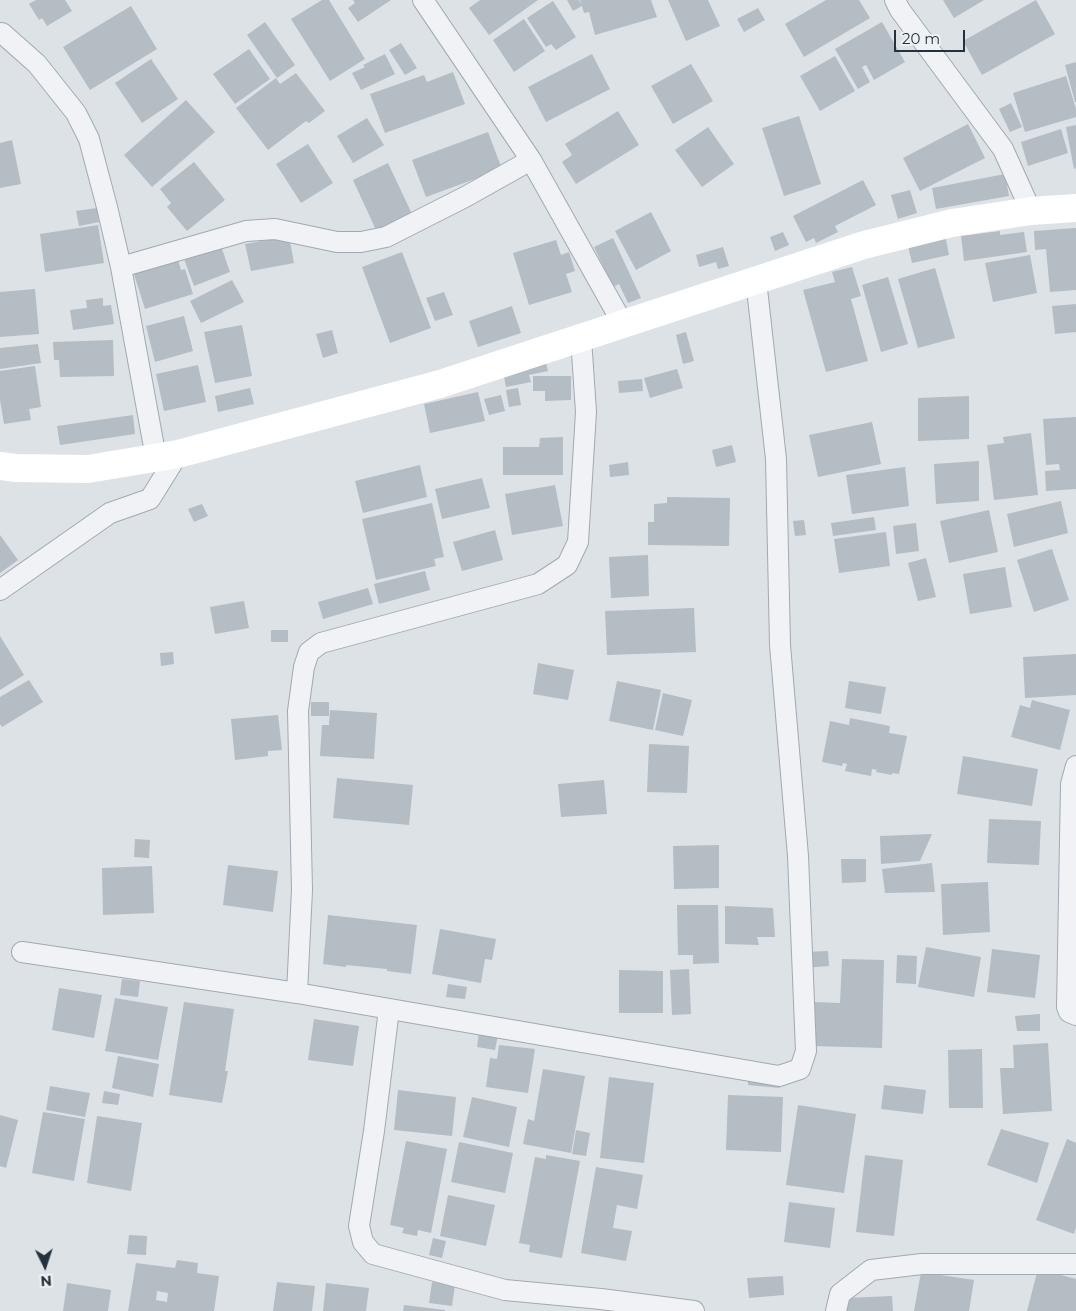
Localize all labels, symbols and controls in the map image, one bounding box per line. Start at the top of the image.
scale bar [896,20,967,52]
text: 20 m [902,29,940,48]
north arrow [20,1241,70,1291]
text: N [40,1272,52,1290]

